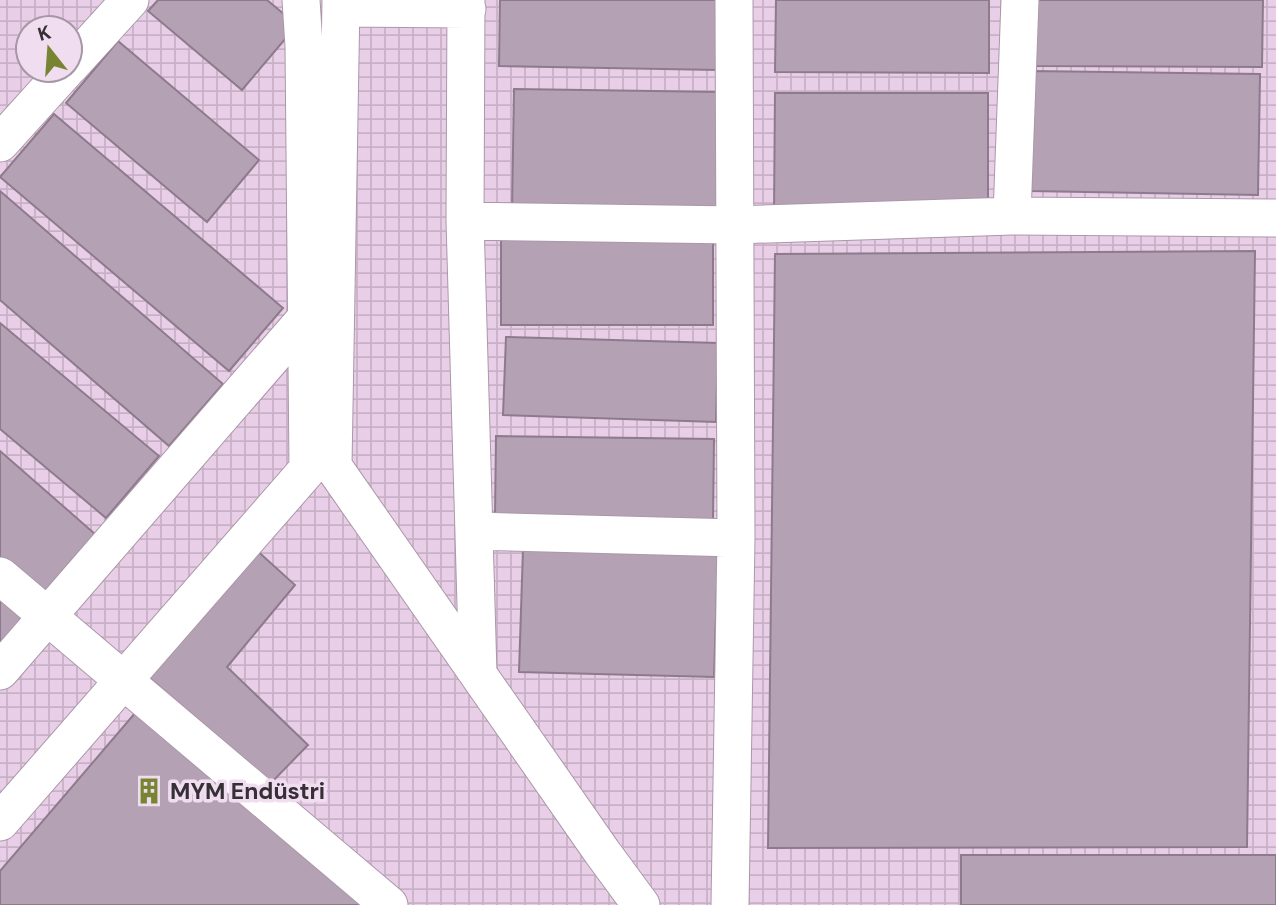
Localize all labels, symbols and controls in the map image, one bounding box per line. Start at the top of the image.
north arrow [14,14,84,84]
text: K [35,19,54,47]
building icon: MYM Endüstri [134,776,164,806]
place label: MYM Endüstri [170,776,325,806]

